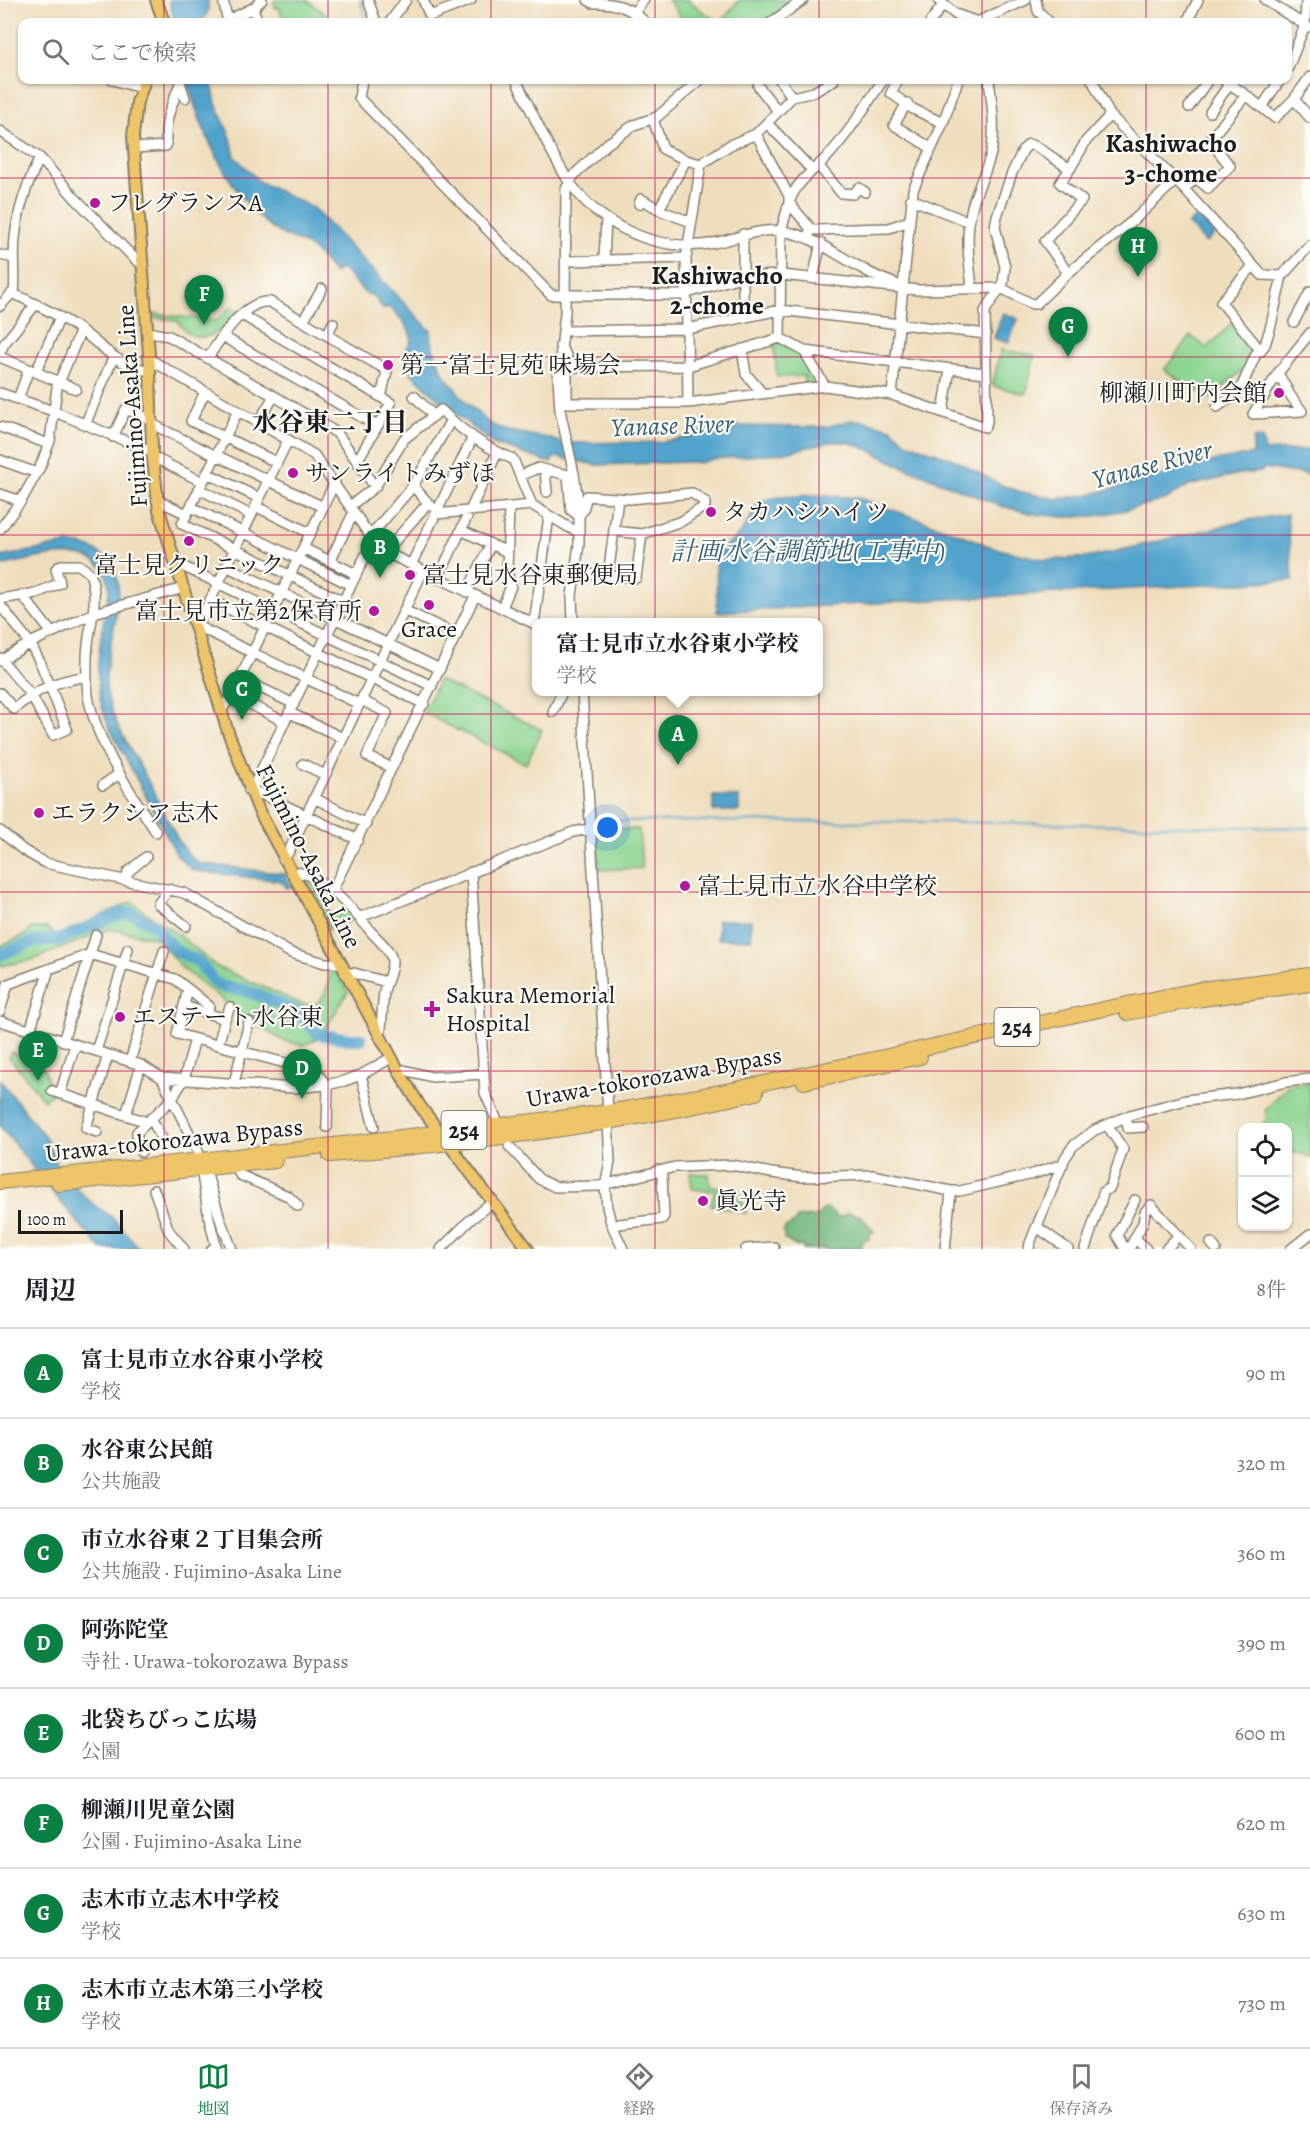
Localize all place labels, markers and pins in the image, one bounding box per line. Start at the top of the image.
place label: フレグランスA [107,187,264,219]
marker: フレグランスA [88,196,102,210]
pin: H [1118,228,1158,277]
pin: F [184,276,224,325]
pin: G [1048,308,1088,357]
place label: 第一富士見苑 味場会 [400,349,621,381]
marker: 第一富士見苑 味場会 [381,358,395,372]
place label: 柳瀬川町内会館 [1099,377,1267,409]
marker: 柳瀬川町内会館 [1272,386,1286,400]
place label: サンライトみずほ [305,457,495,489]
marker: サンライトみずほ [286,466,300,480]
place label: タカハシハイツ [723,496,889,528]
marker: タカハシハイツ [704,505,718,519]
pin: B [360,528,400,578]
marker: 富士見クリニック [182,534,196,548]
place label: 富士見クリニック [94,549,284,581]
place label: 富士見水谷東郵便局 [422,559,638,591]
marker: 富士見水谷東郵便局 [403,568,417,582]
place label: 富士見市立第2保育所 [135,595,362,627]
marker: Grace [422,598,436,612]
marker: 富士見市立第2保育所 [367,604,381,618]
place label: Grace [401,613,457,645]
pin: C [222,670,262,720]
pin: A [658,716,698,765]
place label: エラクシア志木 [51,797,219,829]
marker: エラクシア志木 [32,806,46,820]
place label: 富士見市立水谷中学校 [697,870,937,902]
marker: 富士見市立水谷中学校 [678,879,692,893]
place label: Sakura Memorial Hospital [446,979,615,1039]
marker: Sakura Memorial Hospital [423,1000,441,1018]
place label: エステート水谷東 [132,1001,324,1033]
marker: エステート水谷東 [113,1010,127,1024]
pin: E [18,1032,57,1081]
pin: D [282,1050,322,1099]
place label: 眞光寺 [715,1185,787,1217]
marker: 眞光寺 [696,1194,710,1208]

